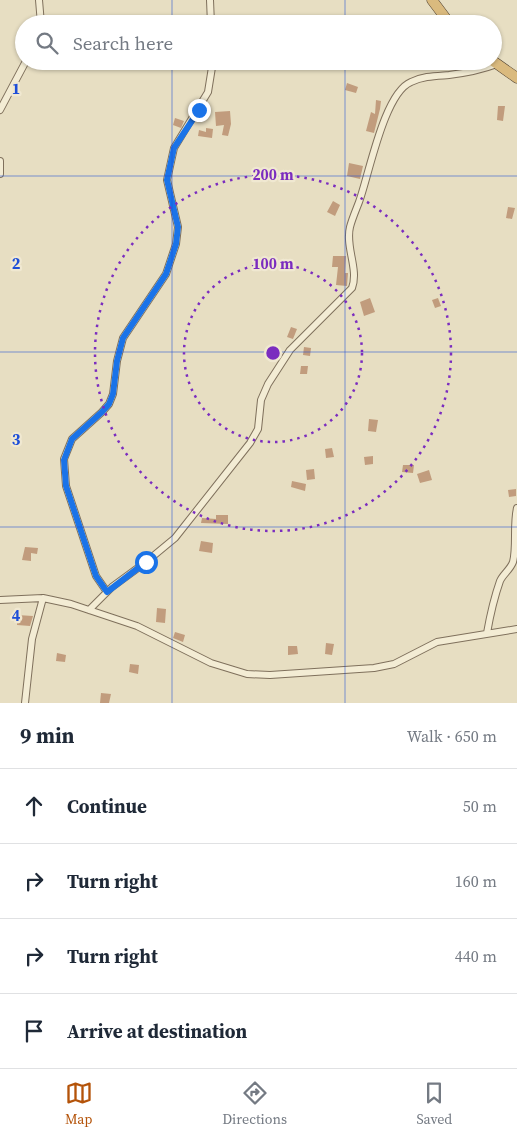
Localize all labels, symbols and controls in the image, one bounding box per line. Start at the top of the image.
search box [15,15,502,70]
icon: search [33,29,61,57]
text: Search here [73,30,173,56]
text: 1 [12,77,20,99]
route end [188,99,211,122]
text: 200 m [252,164,294,185]
text: 2 [12,252,21,274]
text: 100 m [252,253,294,274]
centre of rings [264,344,282,362]
text: 3 [12,428,21,450]
route start [135,551,158,574]
text: 4 [12,604,21,626]
text: 9 min [20,721,75,750]
text: Walk · 650 m [407,725,497,747]
icon: ahead [20,792,48,820]
text: Continue [67,793,147,819]
text: 50 m [463,795,497,817]
icon: right [20,867,48,895]
text: Turn right [67,868,158,894]
text: 160 m [455,870,497,892]
icon: right [20,942,48,970]
text: Turn right [67,943,158,969]
text: 440 m [455,945,497,967]
icon: arrive [20,1017,48,1045]
text: Arrive at destination [67,1018,247,1044]
tab: Map [65,1079,93,1129]
tab: Directions [222,1079,287,1129]
tab: Saved [416,1079,452,1129]

